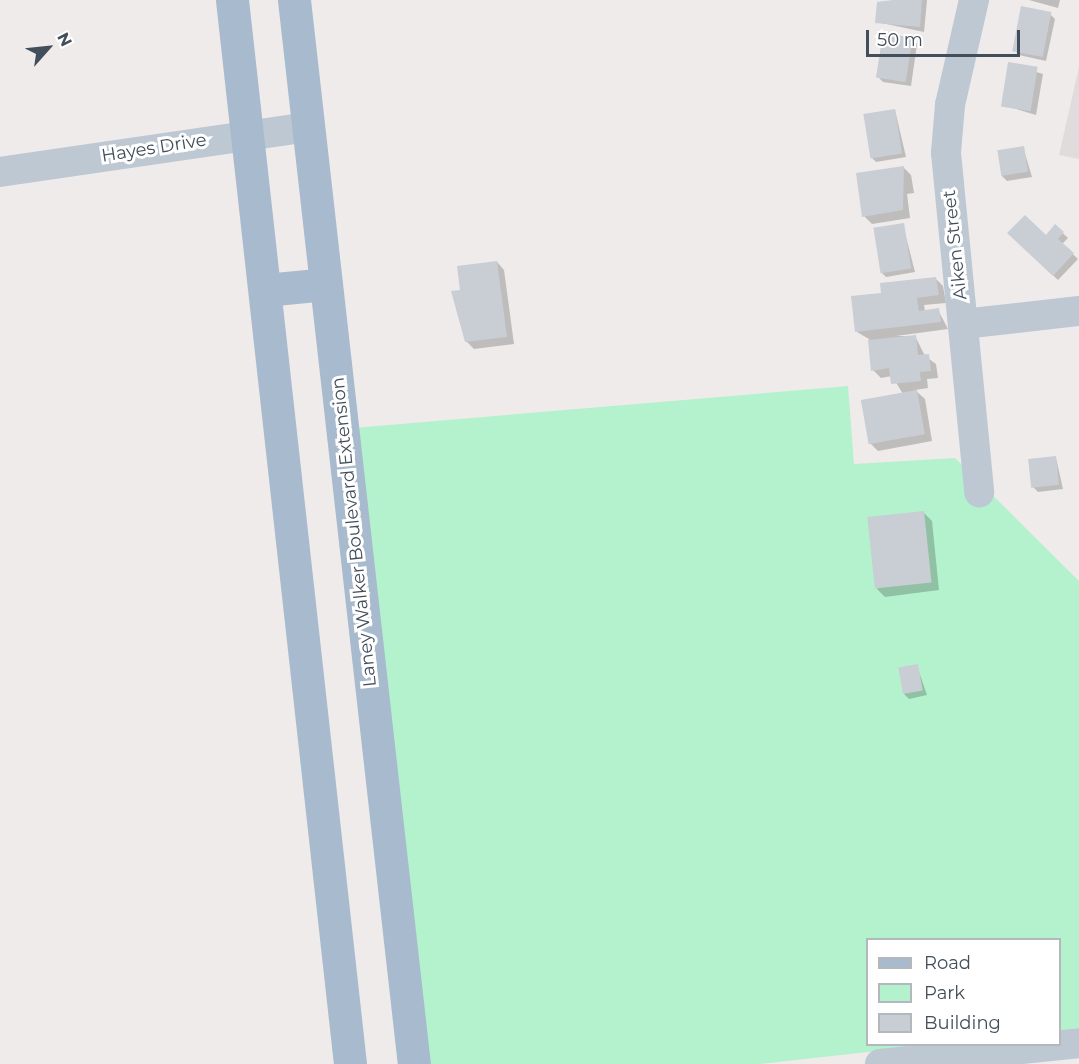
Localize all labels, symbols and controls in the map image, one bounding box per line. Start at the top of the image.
north arrow [18,18,78,78]
scale bar [869,18,1024,56]
text: 50 m [877,29,923,51]
text: N [53,30,76,50]
street label: Hayes Drive [100,129,208,167]
street label: Aiken Street [938,189,972,301]
street label: Laney Walker Boulevard Extension [327,376,381,688]
legend [866,938,1061,1046]
text: Road [924,952,971,974]
text: Park [924,982,965,1004]
text: Building [924,1012,1001,1034]

